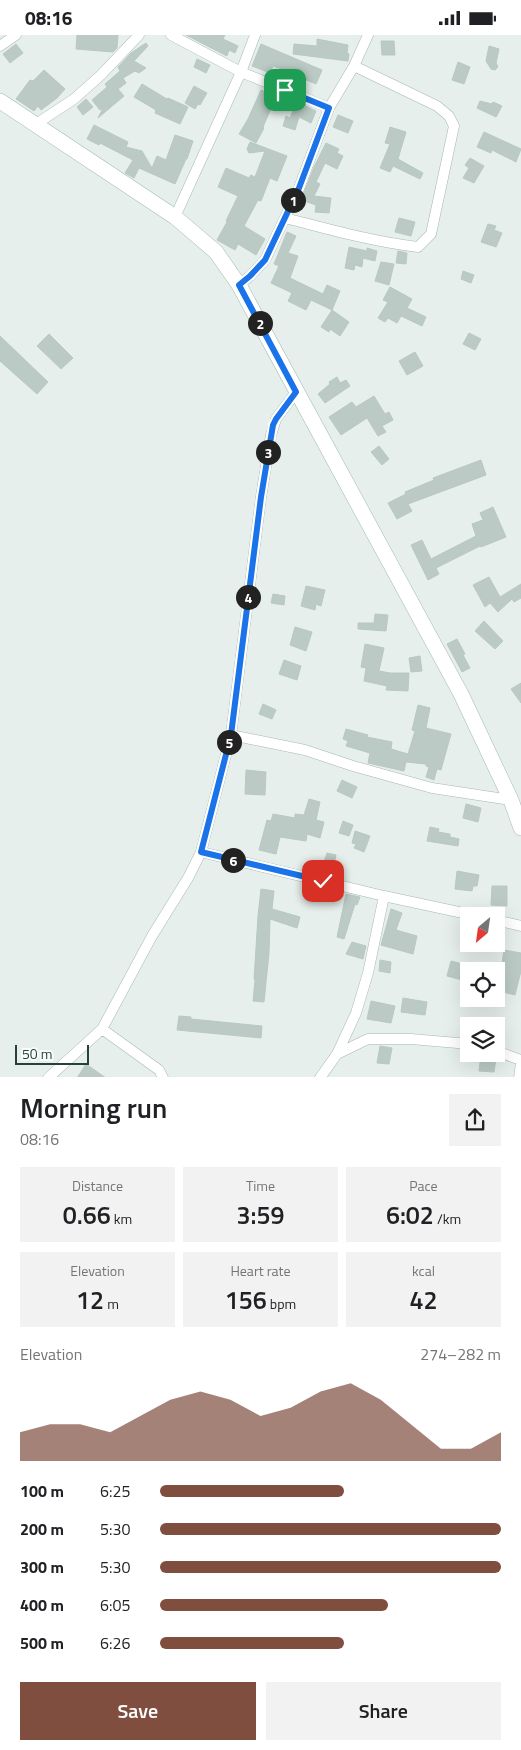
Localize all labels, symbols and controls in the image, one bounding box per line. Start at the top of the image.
text: 08:16 [25,3,72,32]
pin [264,69,306,111]
icon: arrive [271,76,299,104]
pin: 1 [280,187,306,213]
text: 1 [290,190,297,211]
pin: 2 [248,311,272,335]
text: 2 [257,313,264,334]
pin: 3 [256,439,280,465]
text: 3 [265,442,272,463]
pin: 4 [236,585,260,609]
text: 4 [245,587,252,608]
pin: 5 [216,729,242,755]
text: 5 [226,732,233,753]
pin: 6 [220,847,246,873]
text: 6 [230,850,237,871]
pin [302,860,344,902]
icon: check [309,867,337,895]
north arrow [460,907,505,953]
map controls [460,907,505,1062]
button: locate [460,962,505,1007]
button: layers [460,1017,505,1062]
scale bar [15,1043,89,1066]
text: 50 m [22,1043,52,1064]
text: Morning run [20,1086,167,1129]
button: share [449,1094,501,1146]
text: 08:16 [20,1127,59,1151]
text: Distance [72,1175,123,1196]
text: Time [246,1175,275,1196]
text: Pace [409,1175,438,1196]
text: 0.66 [63,1196,111,1234]
text: 3:59 [237,1196,284,1234]
text: 6:02 [386,1196,434,1234]
text: km [111,1208,132,1229]
text: /km [434,1208,461,1229]
text: Elevation [70,1260,125,1281]
text: Heart rate [230,1260,291,1281]
text: kcal [412,1260,435,1281]
text: 12 [76,1281,104,1319]
text: 156 [225,1281,267,1319]
text: 42 [409,1281,438,1319]
text: m [104,1293,119,1314]
text: bpm [267,1293,296,1314]
text: Elevation [20,1342,82,1366]
text: 274–282 m [420,1342,501,1366]
text: 100 m [20,1479,64,1503]
text: 6:25 [100,1479,130,1503]
text: 200 m [20,1517,64,1541]
text: 5:30 [100,1517,130,1541]
text: 300 m [20,1555,64,1579]
text: 5:30 [100,1555,130,1579]
text: 400 m [20,1593,64,1617]
text: 6:05 [100,1593,130,1617]
text: 500 m [20,1631,64,1655]
text: 6:26 [100,1631,130,1655]
button: Save [20,1682,256,1740]
button: Share [266,1682,501,1740]

